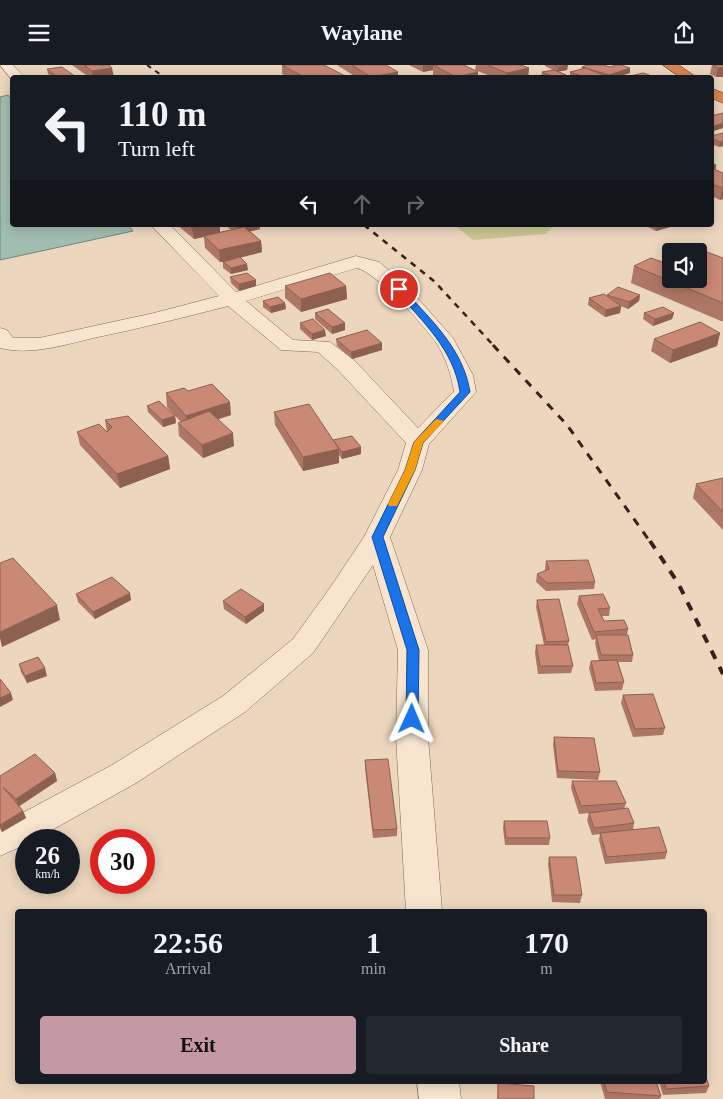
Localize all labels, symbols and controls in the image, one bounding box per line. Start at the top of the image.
icon: menu [25,19,53,47]
icon: share [670,19,698,47]
text: Waylane [321,20,402,45]
icon: left [35,95,100,160]
text: 110 m [118,95,206,134]
text: Turn left [118,136,195,161]
icon: left [295,190,323,218]
icon: ahead [348,190,376,218]
icon: right [401,190,429,218]
map controls [662,243,707,288]
button: sound [662,243,707,288]
pin [378,268,420,310]
icon: arrive [385,275,413,303]
position arrow [385,692,437,744]
speed limit sign: 30 [90,829,155,894]
text: 26 [35,842,60,869]
text: km/h [35,867,60,881]
text: 22:56 [153,926,223,959]
text: 1 [366,926,381,959]
text: 170 [524,926,569,959]
text: Arrival [165,960,211,977]
text: min [361,960,386,977]
text: m [540,960,553,977]
button: Exit [40,1016,356,1074]
button: Share [366,1016,682,1074]

